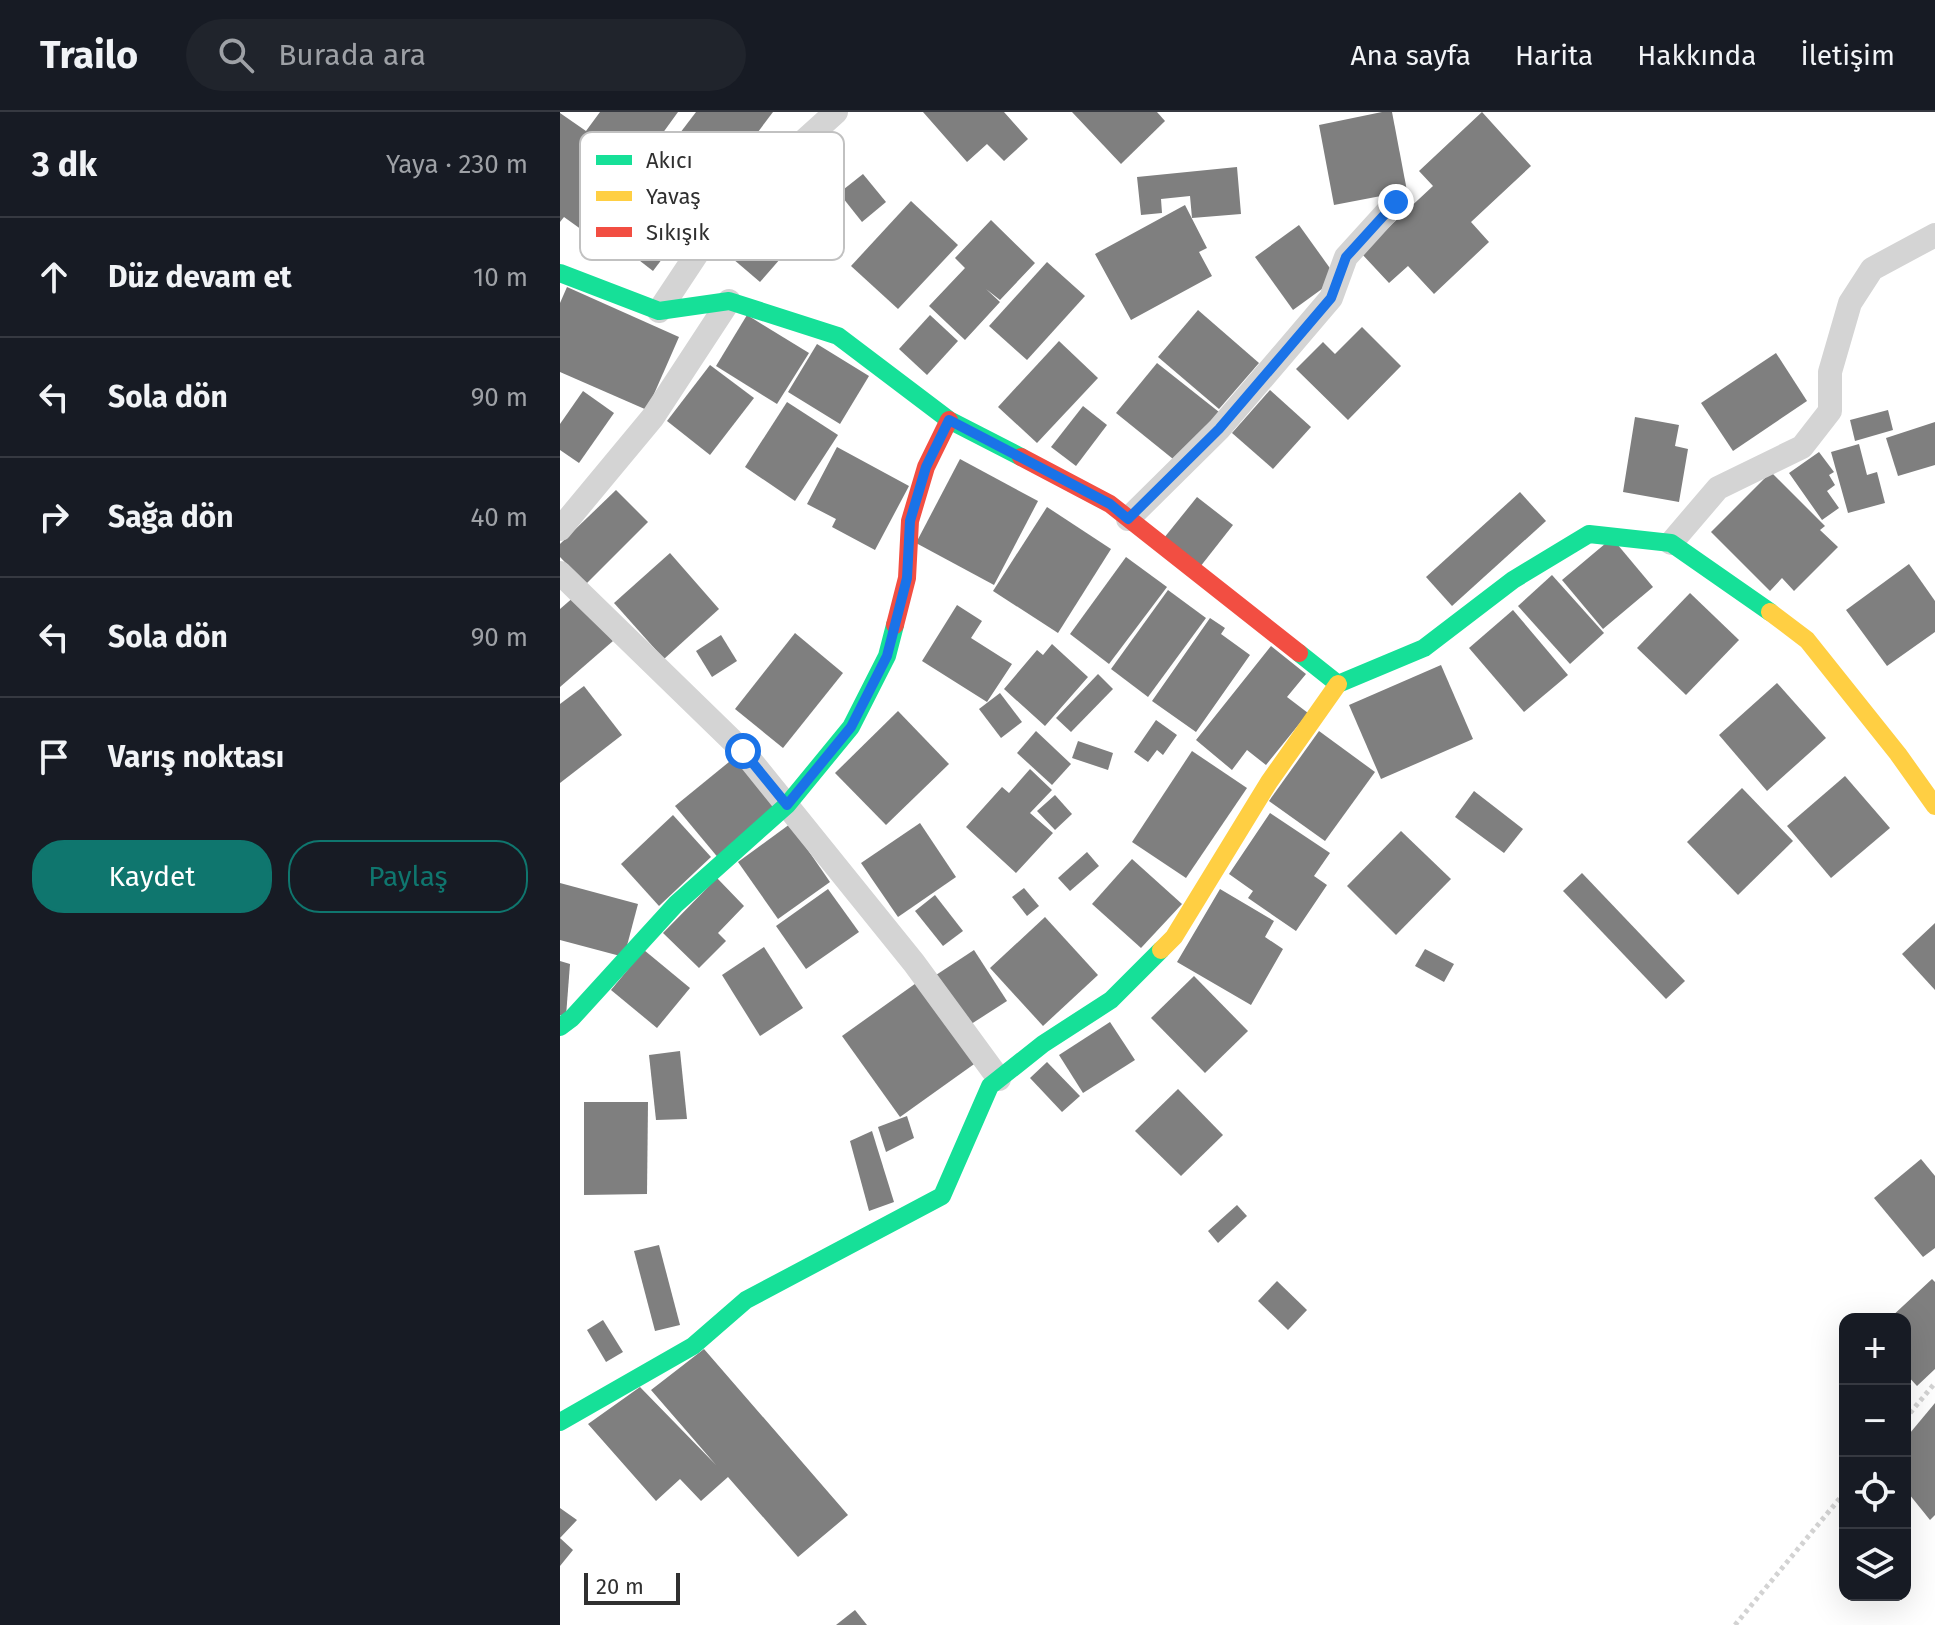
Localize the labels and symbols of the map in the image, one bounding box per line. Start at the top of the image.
legend [580,132,844,260]
text: Akıcı [646,147,693,174]
text: Yavaş [646,183,701,210]
route end [1378,184,1414,220]
text: Sıkışık [646,219,710,246]
route start [725,733,761,769]
scale bar [584,1569,680,1605]

